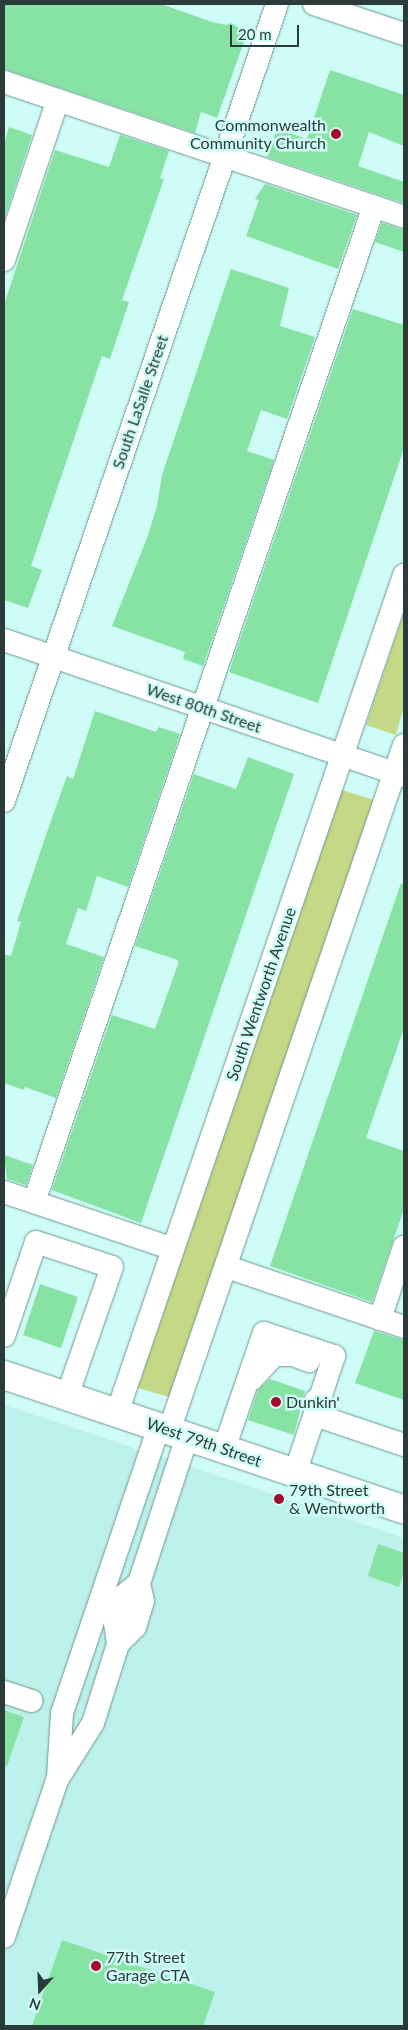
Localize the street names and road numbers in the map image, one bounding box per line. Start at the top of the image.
street label: South LaSalle Street [108,333,172,471]
street label: West 80th Street [144,679,264,737]
street label: South Wentworth Avenue [222,904,300,1084]
street label: West 79th Street [144,1413,264,1471]

